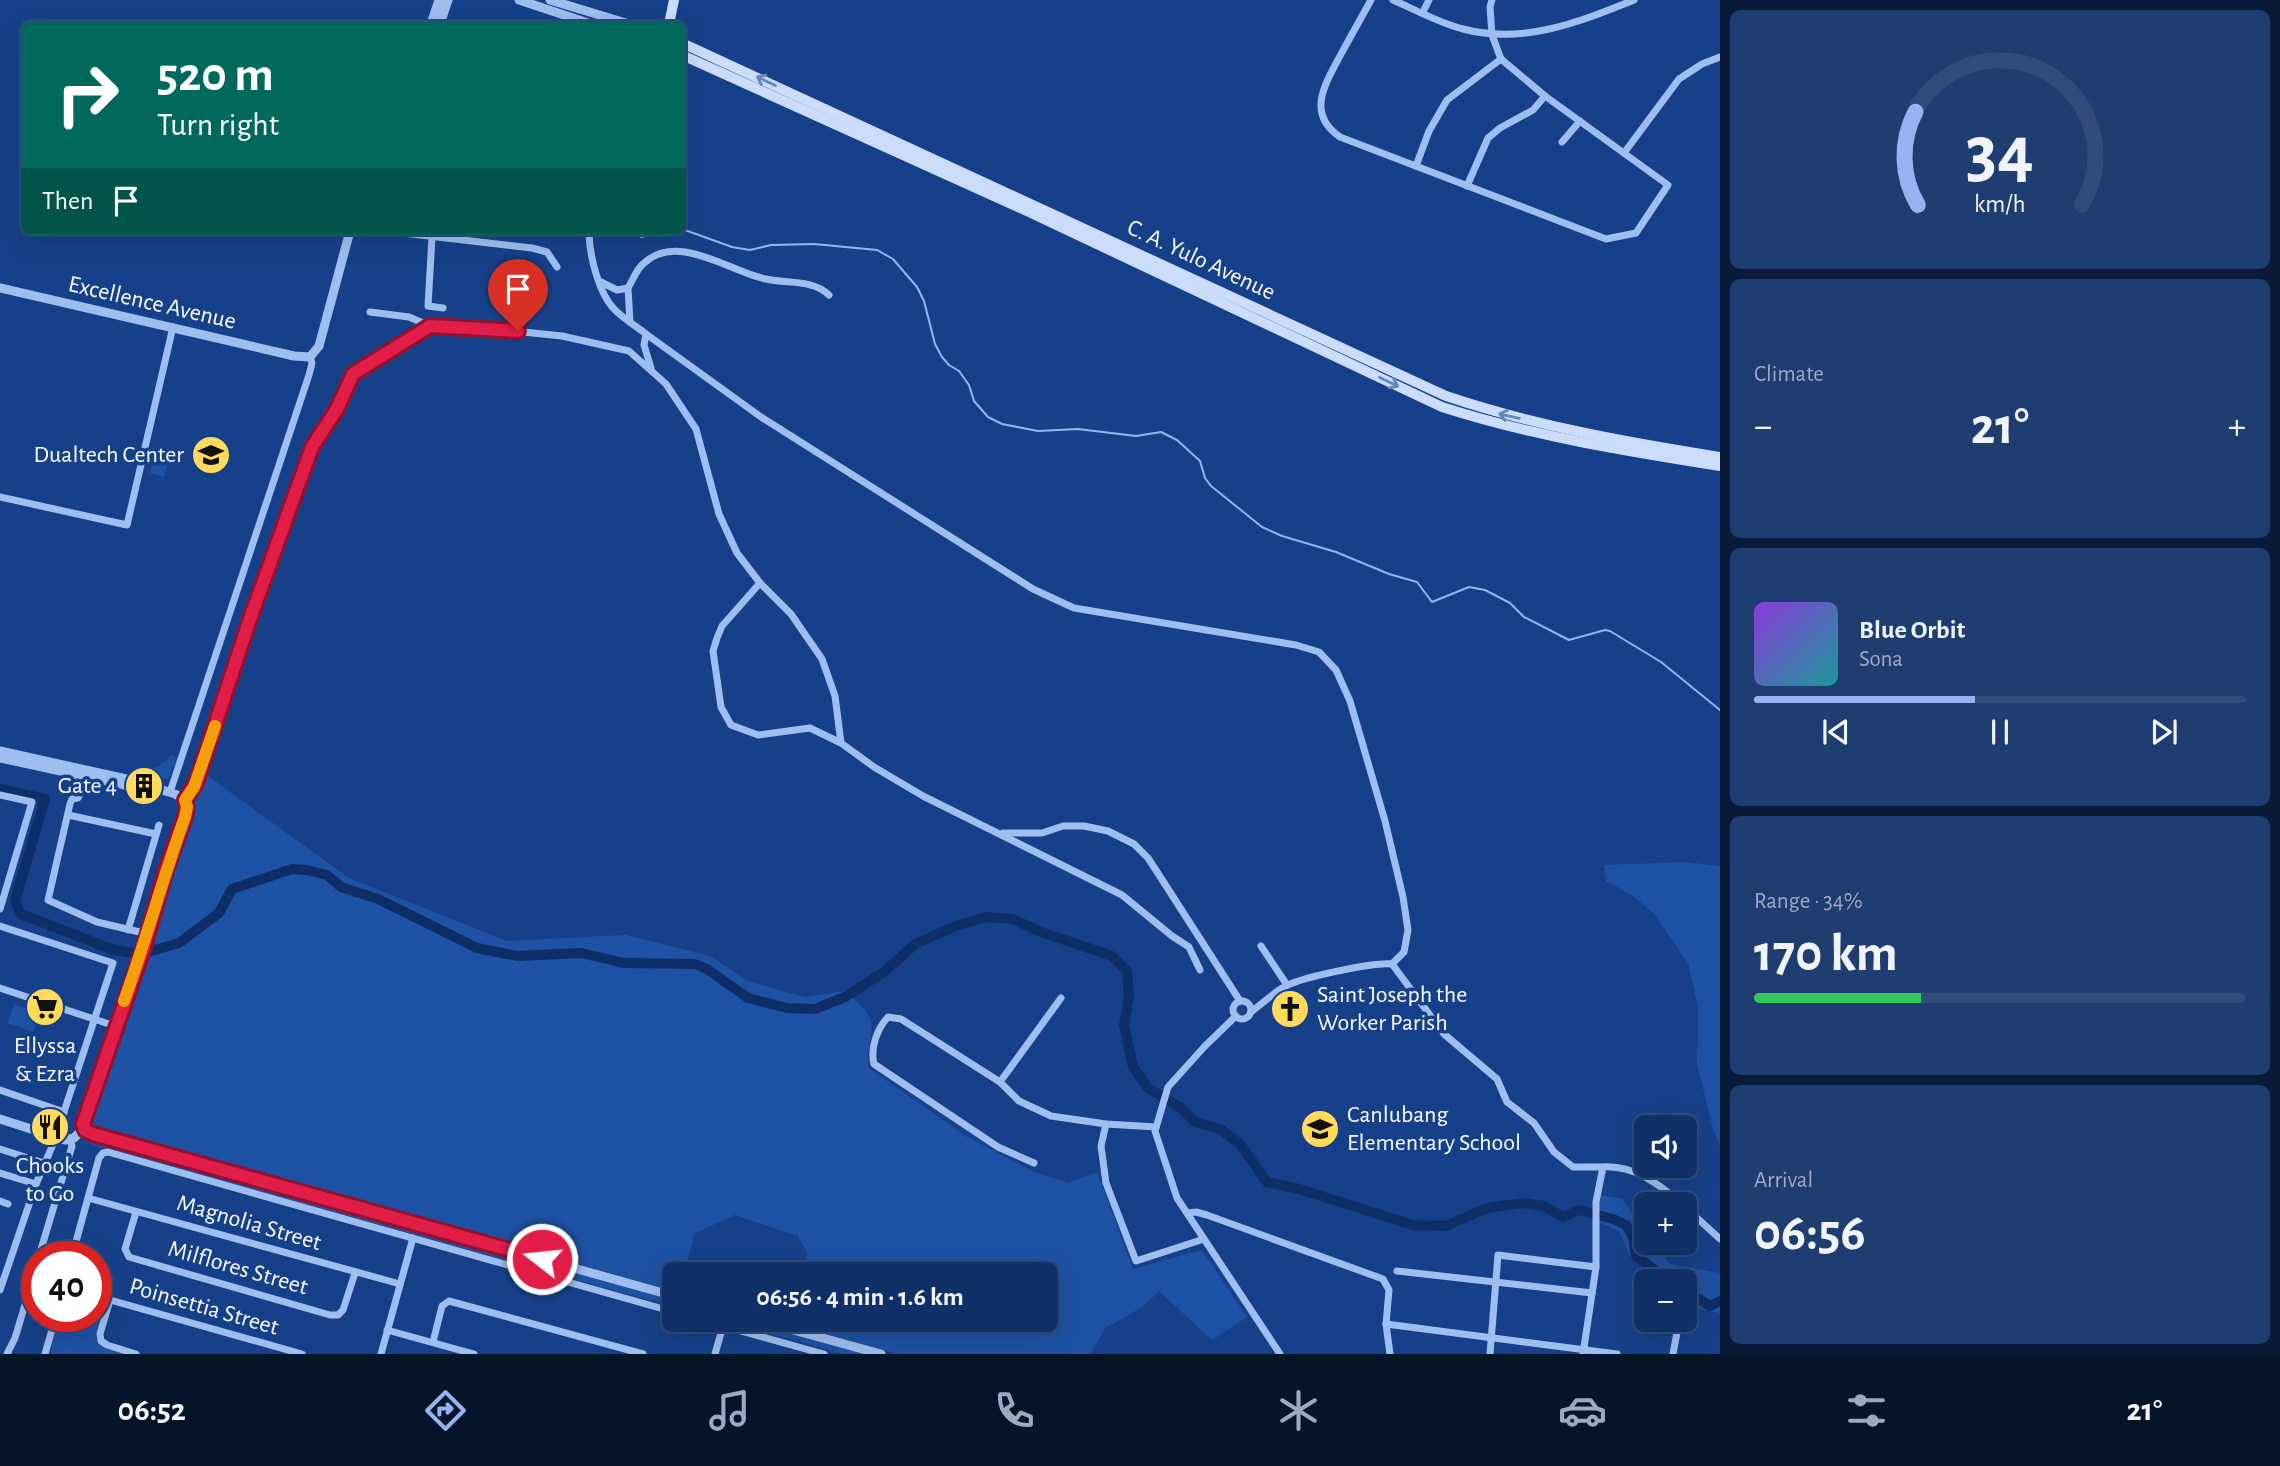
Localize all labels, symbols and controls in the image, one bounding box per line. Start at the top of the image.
icon: right [42,49,133,140]
text: 520 m [157,51,274,100]
one-way arrow [756,74,777,87]
text: Turn right [157,109,279,141]
text: 34 [1966,118,2034,191]
icon: arrive [107,182,145,220]
text: Then [42,188,93,214]
text: km/h [1974,192,2026,217]
street label: C. A. Yulo Avenue [1123,215,1279,305]
pin [488,259,548,331]
icon: arrive [499,270,537,308]
street label: Excellence Avenue [66,272,238,334]
text: Climate [1754,363,1824,386]
one-way arrow [1378,376,1399,389]
text: 21° [1971,401,2029,453]
text: − [1754,408,1772,446]
text: + [2228,408,2246,446]
one-way arrow [1498,409,1521,423]
school or university icon: Dualtech Center [190,434,232,476]
place label: Dualtech Center [34,443,184,467]
text: Blue Orbit [1859,617,1965,643]
text: Sona [1859,648,1903,671]
icon: previous [1817,713,1855,751]
icon: pause [1981,713,2019,751]
icon: next [2145,713,2183,751]
building icon: Gate 4 [123,765,165,807]
place label: Gate 4 [58,774,117,798]
text: Range · 34% [1754,890,1863,913]
text: 170 km [1754,928,1898,980]
place label: Saint Joseph the Worker Parish [1317,983,1467,1035]
supermarket icon: Ellyssa & Ezra [24,986,66,1028]
church icon: Saint Joseph the Worker Parish [1269,988,1311,1030]
place label: Ellyssa & Ezra [14,1034,76,1086]
place label: Canlubang Elementary School [1347,1103,1521,1155]
restaurant icon: Chooks to Go [29,1106,71,1148]
school or university icon: Canlubang Elementary School [1299,1108,1341,1150]
map controls [1634,1115,1697,1332]
button: sound [1634,1115,1697,1178]
place label: Chooks to Go [16,1154,84,1206]
text: Arrival [1754,1169,1813,1192]
street label: Magnolia Street [174,1191,324,1255]
button: + [1634,1192,1697,1255]
text: 06:56 [1754,1207,1866,1259]
position arrow [505,1222,579,1296]
street label: Milflores Street [165,1237,311,1299]
speed limit sign: 40 [21,1241,112,1332]
button: − [1634,1269,1697,1332]
street label: Poinsettia Street [127,1274,282,1340]
text: 06:56 · 4 min · 1.6 km [756,1284,964,1310]
icon: directions [421,1386,470,1435]
icon: music [705,1386,754,1435]
icon: phone [990,1386,1039,1435]
icon: climate [1274,1386,1323,1435]
icon: car [1558,1386,1607,1435]
icon: filters [1842,1386,1891,1435]
text: 06:52 [118,1394,186,1426]
text: 21° [2126,1394,2162,1426]

